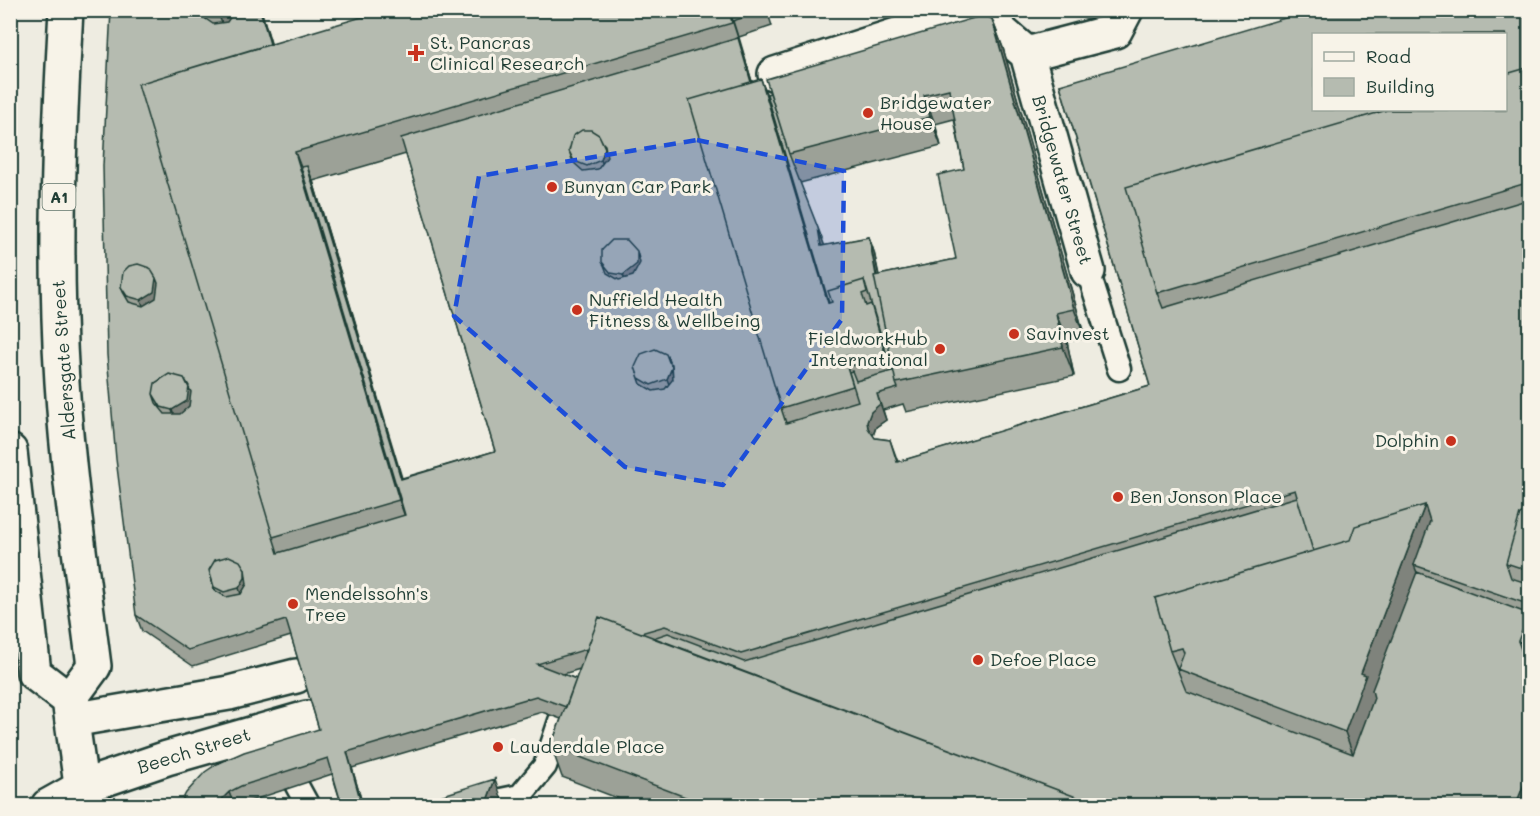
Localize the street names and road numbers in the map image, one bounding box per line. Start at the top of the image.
street label: Bridgewater Street [1027,92,1099,267]
road number: A1 [42,184,76,210]
street label: Aldersgate Street [45,279,81,441]
street label: Beech Street [134,721,253,779]

